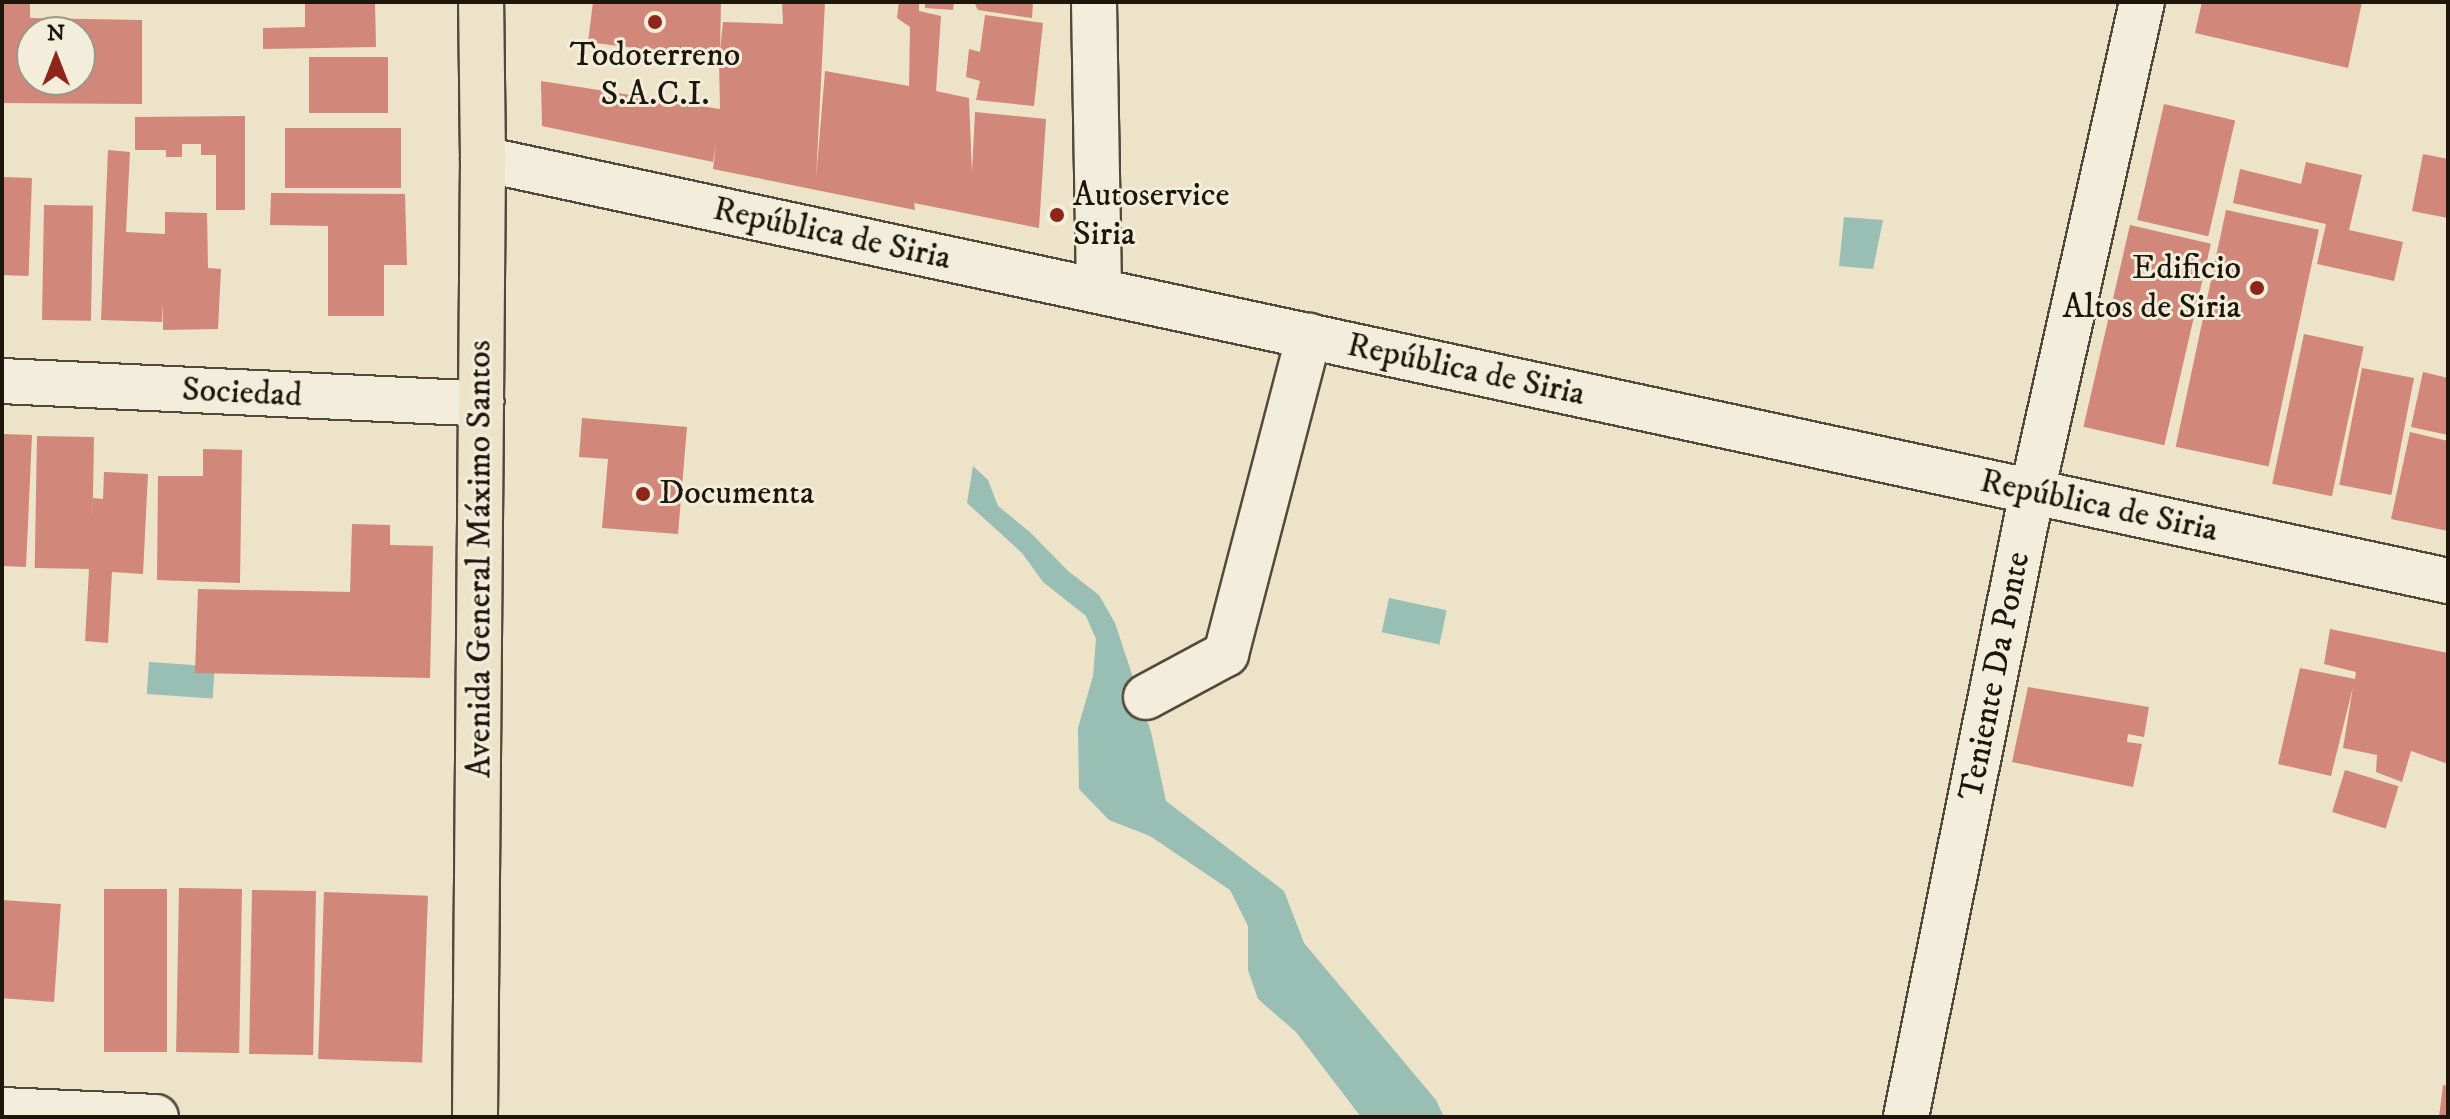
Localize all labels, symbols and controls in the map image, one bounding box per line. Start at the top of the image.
marker: Todoterreno S.A.C.I. [646,13,664,31]
north arrow [16,16,96,96]
text: N [47,20,65,47]
place label: Todoterreno S.A.C.I. [570,35,740,114]
place label: Autoservice Siria [1073,175,1230,254]
street label: República de Siria [709,189,955,279]
marker: Autoservice Siria [1048,206,1066,224]
place label: Edificio Altos de Siria [2062,248,2241,328]
marker: Edificio Altos de Siria [2248,279,2266,297]
street label: República de Siria [1343,325,1589,415]
street label: Avenida General Máximo Santos [460,340,500,778]
street label: Sociedad [181,369,303,417]
street label: República de Siria [1976,461,2222,551]
place label: Documenta [659,474,814,514]
marker: Documenta [634,485,652,503]
street label: Teniente Da Ponte [1951,548,2039,804]

